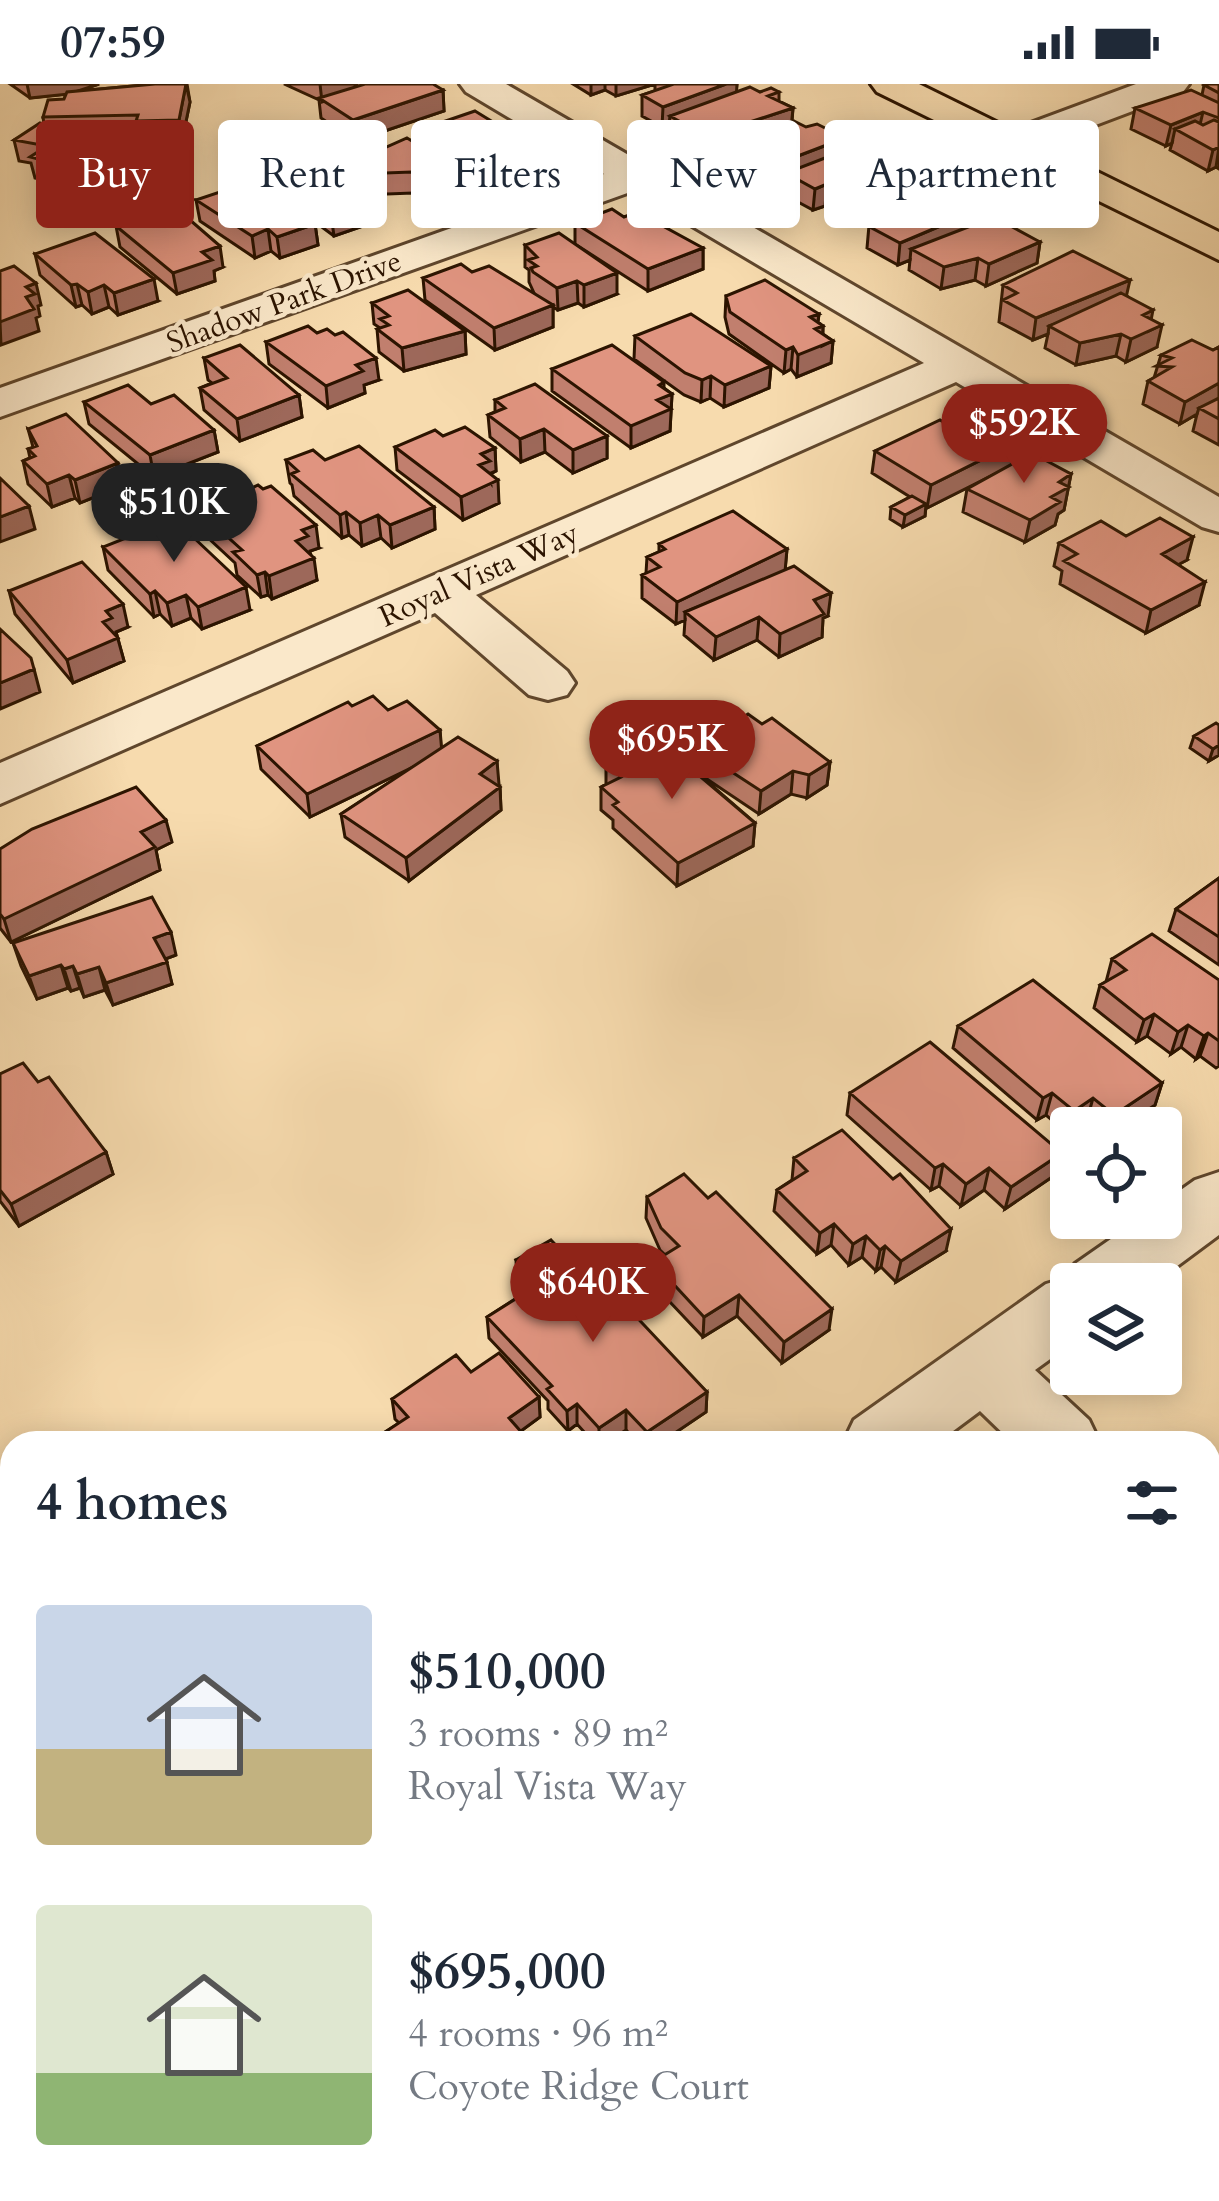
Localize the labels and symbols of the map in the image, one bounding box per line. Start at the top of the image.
street label: Shadow Park Drive [161,240,407,364]
pin: $592K [940,384,1108,486]
pin: $510K [90,463,258,565]
street label: Royal Vista Way [373,513,585,637]
pin: $695K [588,700,756,802]
pin: $640K [509,1243,677,1345]

